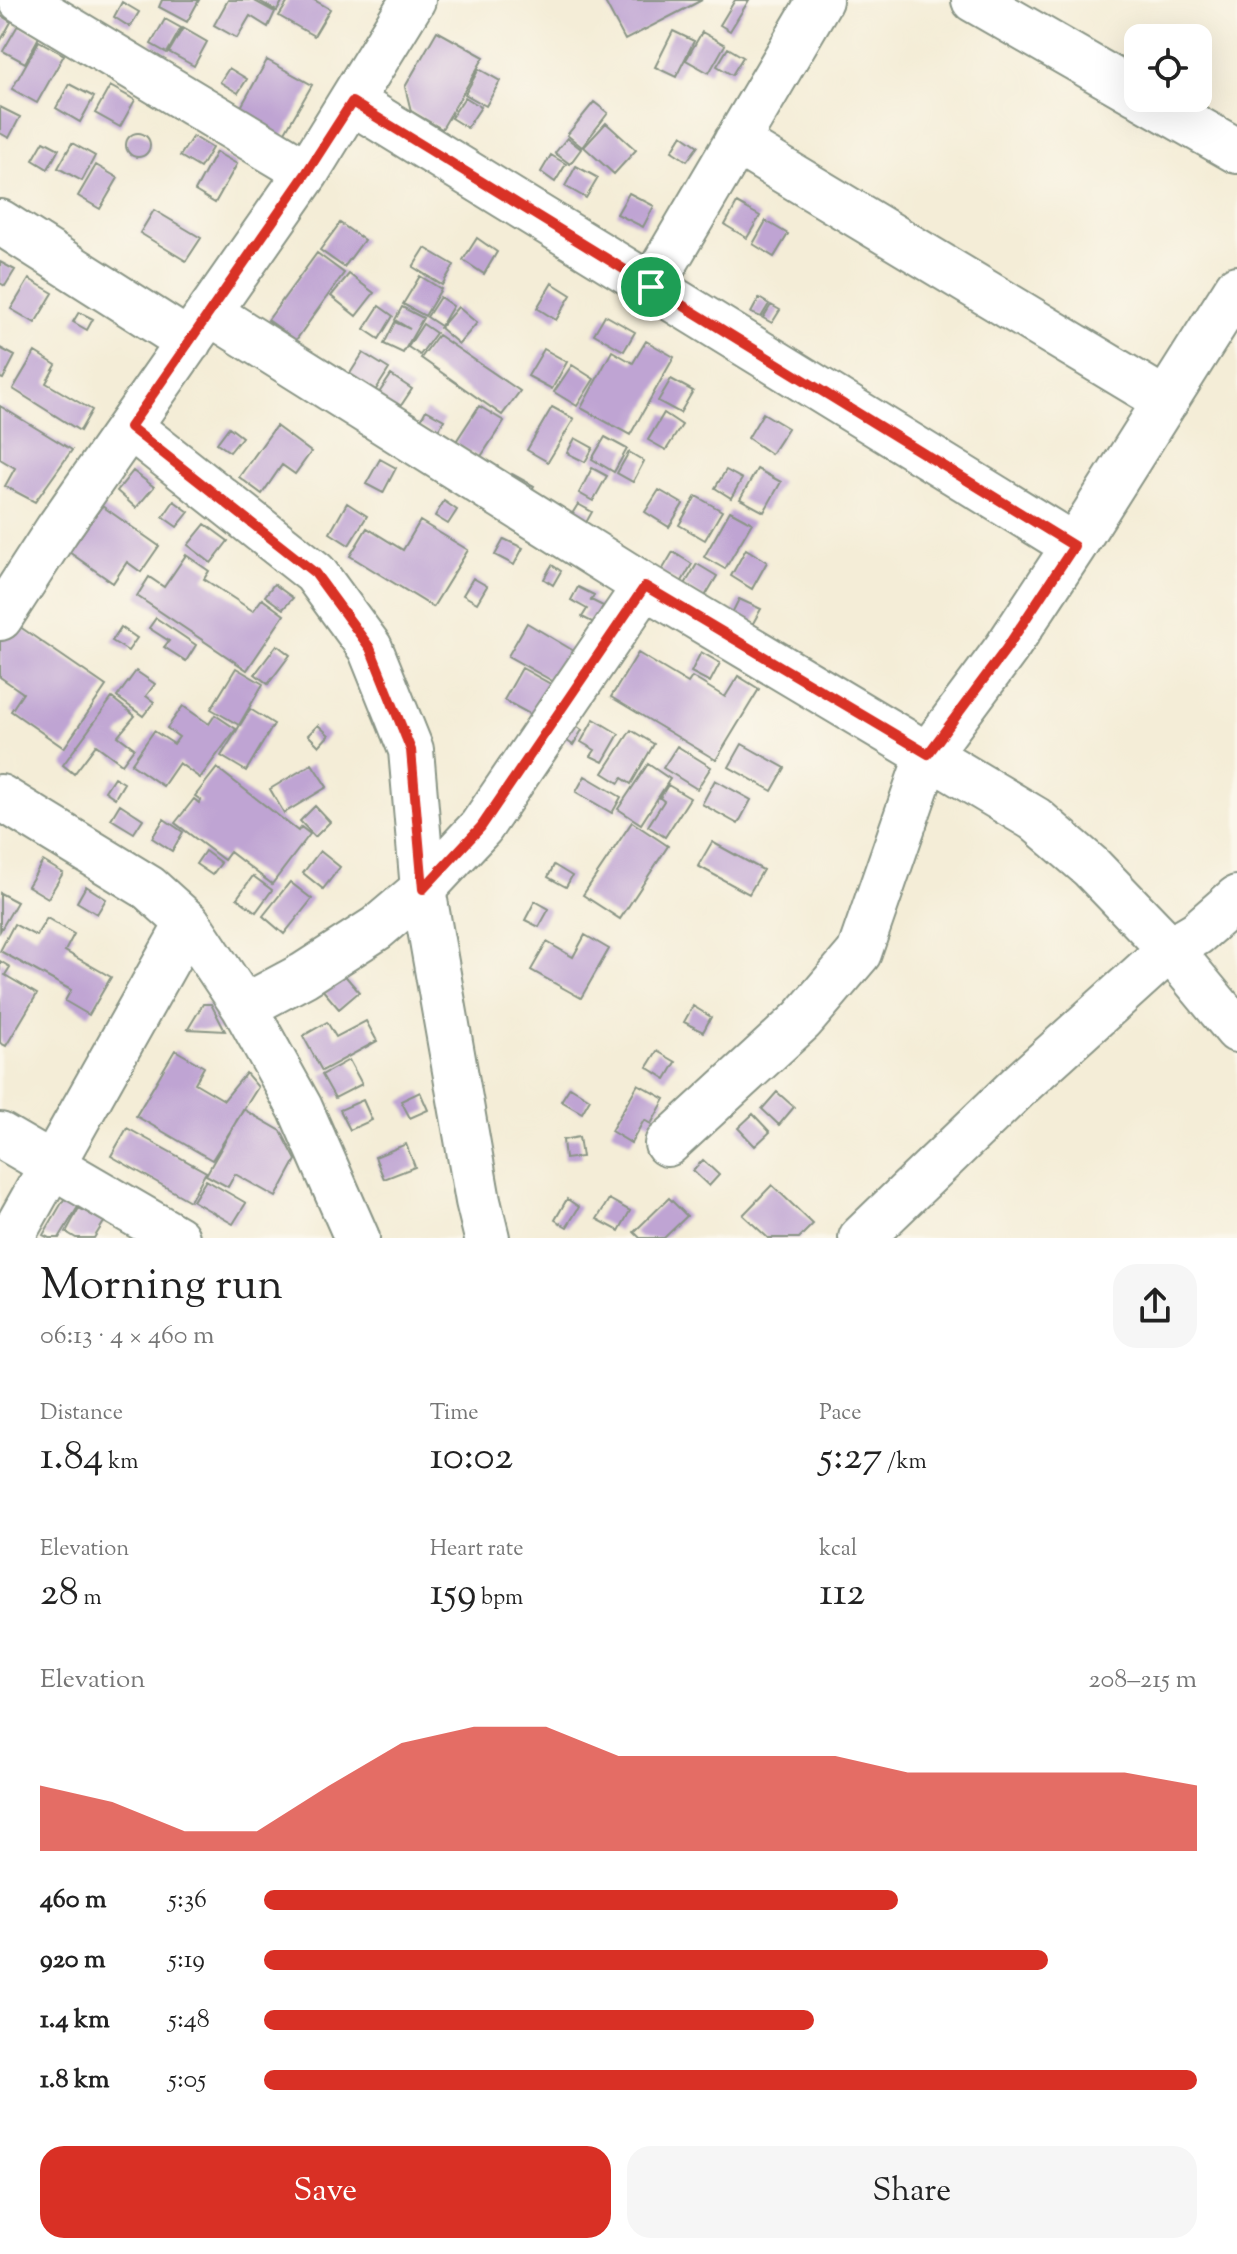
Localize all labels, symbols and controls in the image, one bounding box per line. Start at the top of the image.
map controls [1124,24,1212,112]
button: locate [1124,24,1212,112]
pin [617,253,685,321]
icon: arrive [629,265,673,309]
text: Morning run [40,1256,283,1319]
button: share [1113,1264,1197,1348]
text: 06:13 · 4 × 460 m [40,1318,215,1355]
text: Distance [40,1398,123,1430]
text: Time [430,1398,479,1430]
text: Pace [819,1398,861,1430]
text: 1.84 [40,1430,103,1487]
text: 10:02 [430,1430,513,1487]
text: 5:27 [819,1430,882,1487]
text: km [103,1447,138,1479]
text: /km [882,1447,927,1479]
text: Elevation [40,1534,129,1566]
text: Heart rate [430,1534,524,1566]
text: kcal [819,1534,857,1566]
text: 28 [40,1566,79,1623]
text: 159 [430,1566,476,1623]
text: 112 [819,1566,865,1623]
text: m [79,1583,102,1615]
text: bpm [476,1583,523,1615]
text: Elevation [40,1662,145,1699]
text: 208–215 m [1088,1662,1197,1699]
text: 460 m [40,1882,107,1919]
text: 5:36 [168,1882,207,1919]
text: 920 m [40,1942,106,1979]
text: 5:19 [168,1942,205,1979]
text: 1.4 km [40,2002,110,2039]
text: 5:48 [168,2002,210,2039]
text: 1.8 km [40,2062,110,2099]
text: 5:05 [168,2062,206,2099]
button: Save [40,2146,611,2238]
button: Share [627,2146,1197,2238]

